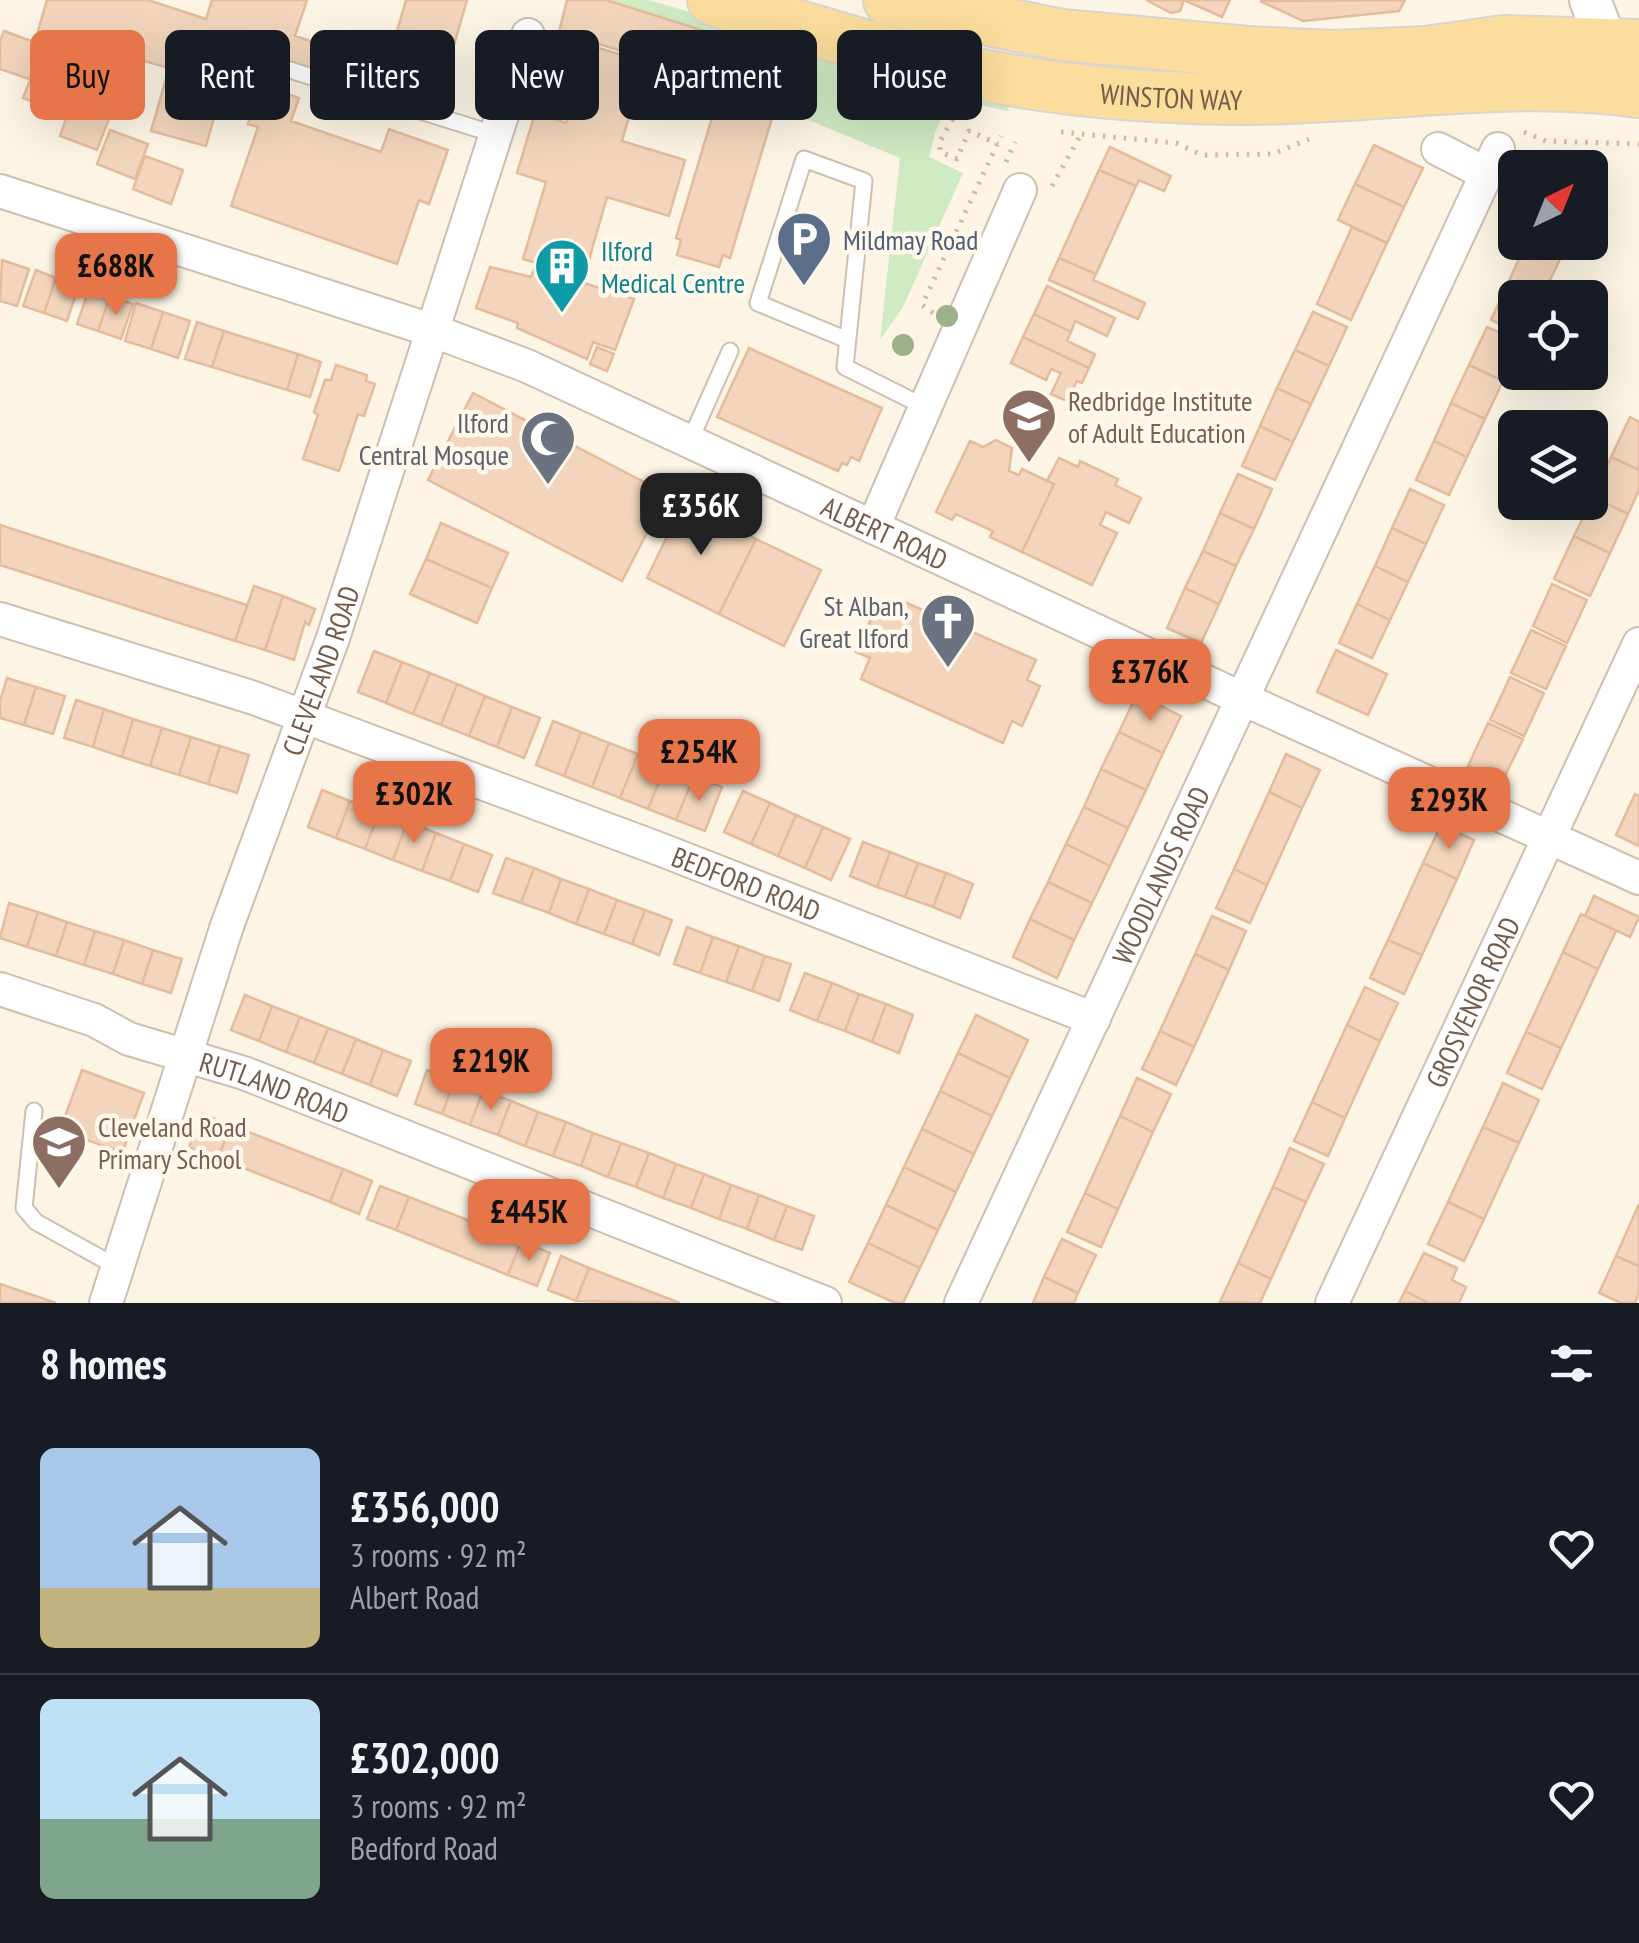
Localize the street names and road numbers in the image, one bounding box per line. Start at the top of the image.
street label: WINSTON WAY [1099,74,1243,118]
street label: ALBERT ROAD [816,487,954,578]
street label: CLEVELAND ROAD [273,581,367,760]
street label: WOODLANDS ROAD [1103,780,1217,970]
street label: BEDFORD ROAD [667,837,826,929]
street label: GROSVENOR ROAD [1417,911,1528,1093]
street label: RUTLAND ROAD [196,1042,355,1131]

